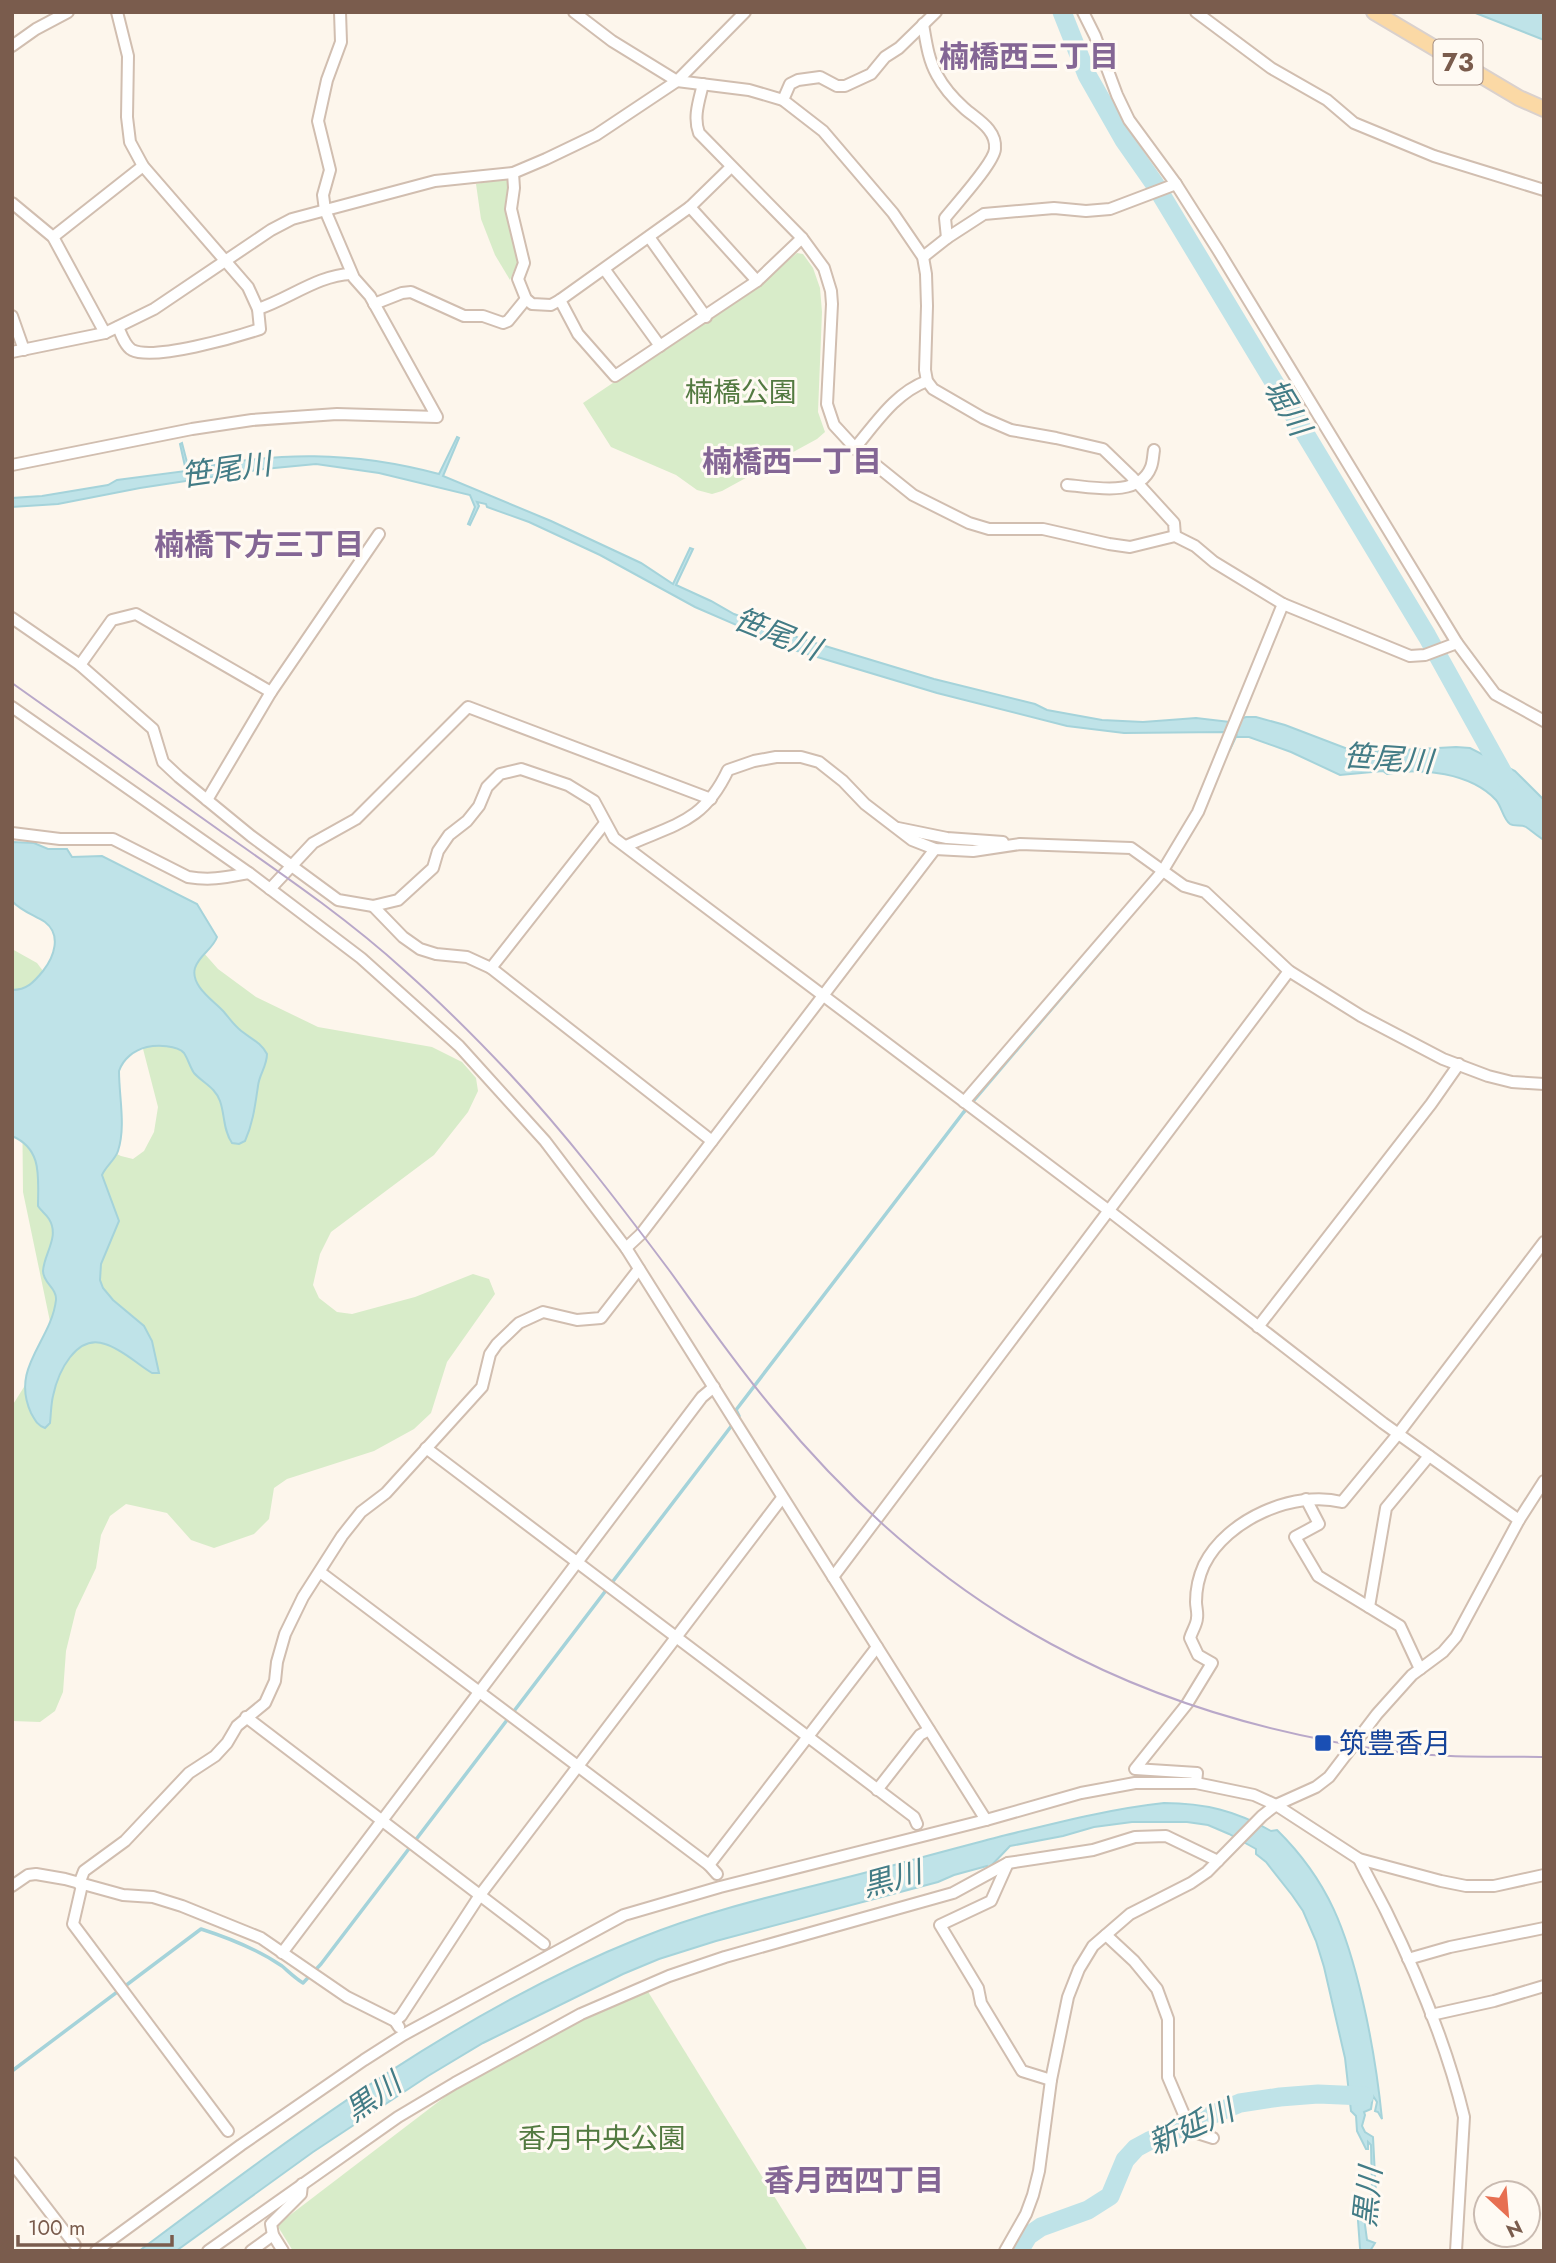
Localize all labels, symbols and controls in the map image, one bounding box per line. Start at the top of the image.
district label: 楠橋西三丁目 [939,35,1119,78]
road number: 73 [1434,40,1482,85]
water label: 堀川 [1254,370,1323,446]
park label: 楠橋公園 [685,372,797,413]
district label: 楠橋西一丁目 [702,440,882,483]
water label: 笹尾川 [178,442,276,497]
district label: 楠橋下方三丁目 [154,523,364,566]
water label: 笹尾川 [727,597,830,671]
water label: 笹尾川 [1342,734,1437,783]
place label: 筑豊香月 [1339,1723,1451,1764]
marker: 筑豊香月 [1313,1733,1333,1753]
water label: 黒川 [857,1849,929,1907]
water label: 黒川 [336,2060,412,2131]
water label: 新延川 [1141,2087,1243,2164]
park label: 香月中央公園 [518,2118,686,2159]
district label: 香月西四丁目 [764,2159,944,2202]
water label: 黒川 [1343,2162,1392,2229]
north arrow [1472,2179,1542,2249]
scale bar [18,2204,172,2248]
text: 100 m [28,2213,85,2243]
text: N [1502,2213,1527,2244]

